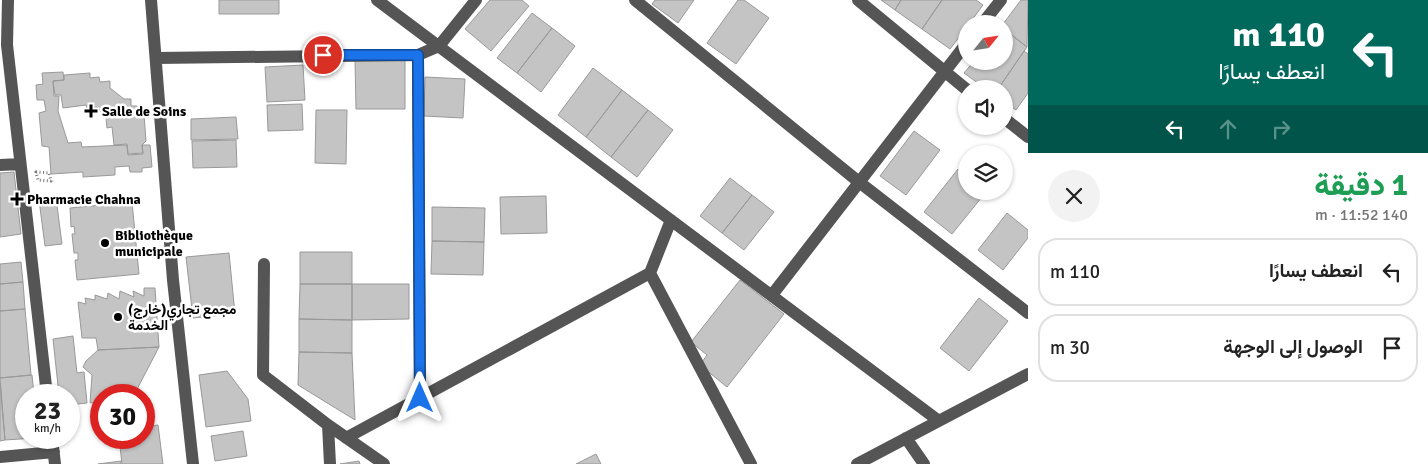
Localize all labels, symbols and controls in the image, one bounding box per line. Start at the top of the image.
text: 110 m [1232,13,1325,56]
north arrow [958,15,1012,70]
map controls [958,15,1013,200]
icon: left [1343,20,1408,85]
pin [302,34,344,76]
icon: arrive [309,41,337,69]
text: انعطف يسارًا [1219,58,1325,85]
button: sound [958,80,1013,135]
place label: Salle de Soins [102,103,186,120]
marker: Salle de Soins [84,104,98,118]
icon: left [1161,115,1189,143]
icon: ahead [1214,115,1242,143]
icon: right [1267,115,1295,143]
button: layers [958,145,1013,200]
text: 1 دقيقة [1314,167,1408,204]
button: close [1048,170,1100,222]
place label: Pharmacie Chahna [27,191,141,208]
marker: Pharmacie Chahna [11,193,23,205]
text: 140 m · 11:52 [1315,205,1408,225]
place label: Bibliothèque municipale [115,227,193,260]
marker: Bibliothèque municipale [99,237,111,249]
icon: left [1378,258,1406,286]
text: انعطف يسارًا [1269,259,1363,283]
text: 110 m [1050,260,1100,284]
place label: (مجمع تجاري(خارج الخدمة [128,301,237,334]
marker: (مجمع تجاري(خارج الخدمة [112,311,124,323]
icon: arrive [1378,334,1406,362]
text: الوصول إلى الوجهة [1223,335,1363,359]
text: 30 m [1050,336,1090,360]
position arrow [393,371,445,423]
speed limit sign: 30 [90,384,155,449]
text: 23 [34,395,61,426]
text: km/h [34,421,61,436]

